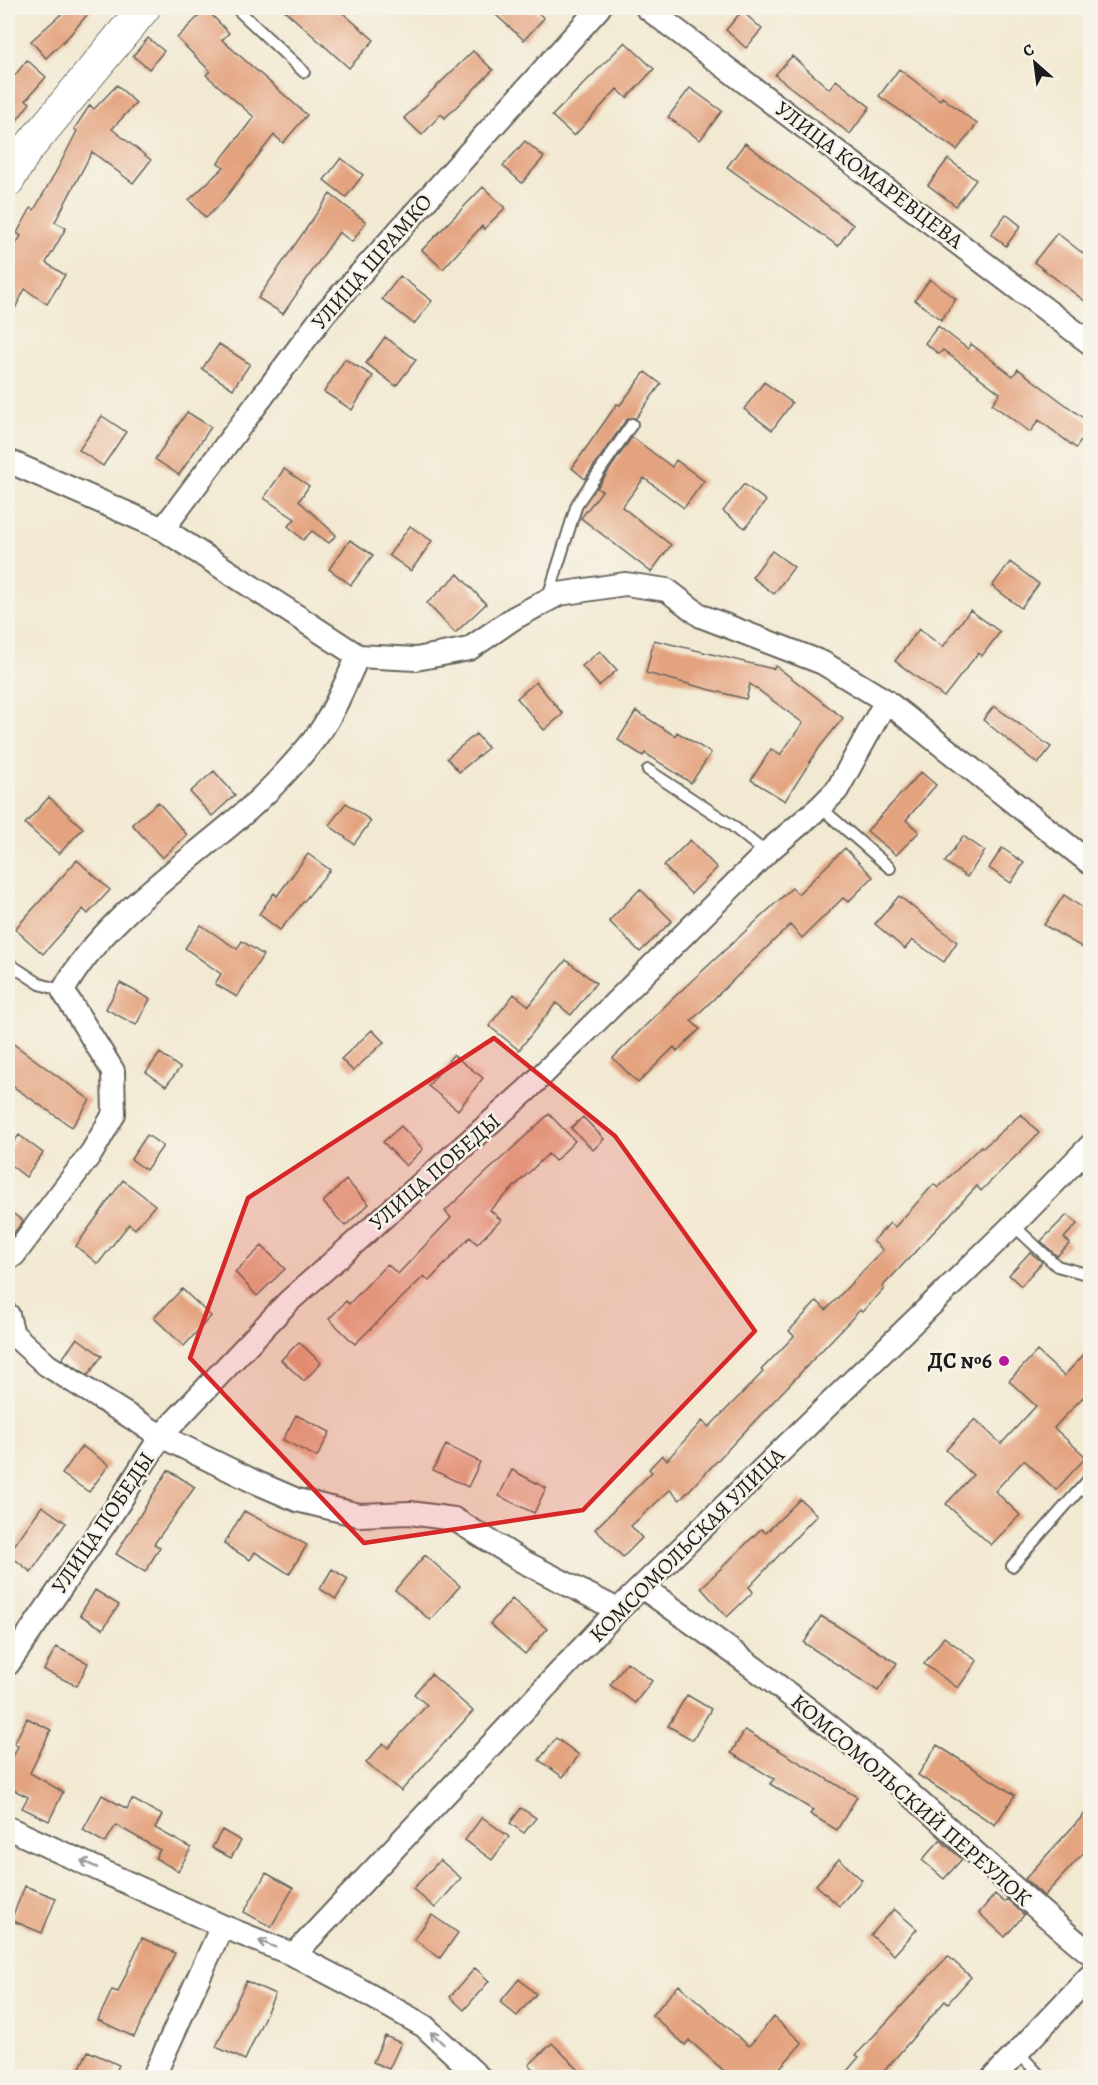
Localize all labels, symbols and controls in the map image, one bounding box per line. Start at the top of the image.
north arrow [1005,33,1065,93]
text: С [1019,39,1038,63]
street label: УЛИЦА КОМАРЕВЦЕВА [769,94,970,257]
street label: УЛИЦА ШРАМКО [305,188,439,336]
street label: УЛИЦА ПОБЕДЫ [363,1107,507,1237]
place label: ДС №6 [928,1346,992,1376]
marker: ДС №6 [997,1354,1011,1368]
street label: КОМСОМОЛЬСКАЯ УЛИЦА [583,1440,792,1649]
street label: УЛИЦА ПОБЕДЫ [44,1446,162,1600]
street label: КОМСОМОЛЬСКИЙ ПЕРЕУЛОК [784,1687,1038,1913]
one-way arrow [80,1858,98,1869]
one-way arrow [258,1938,276,1949]
one-way arrow [429,2030,444,2045]

